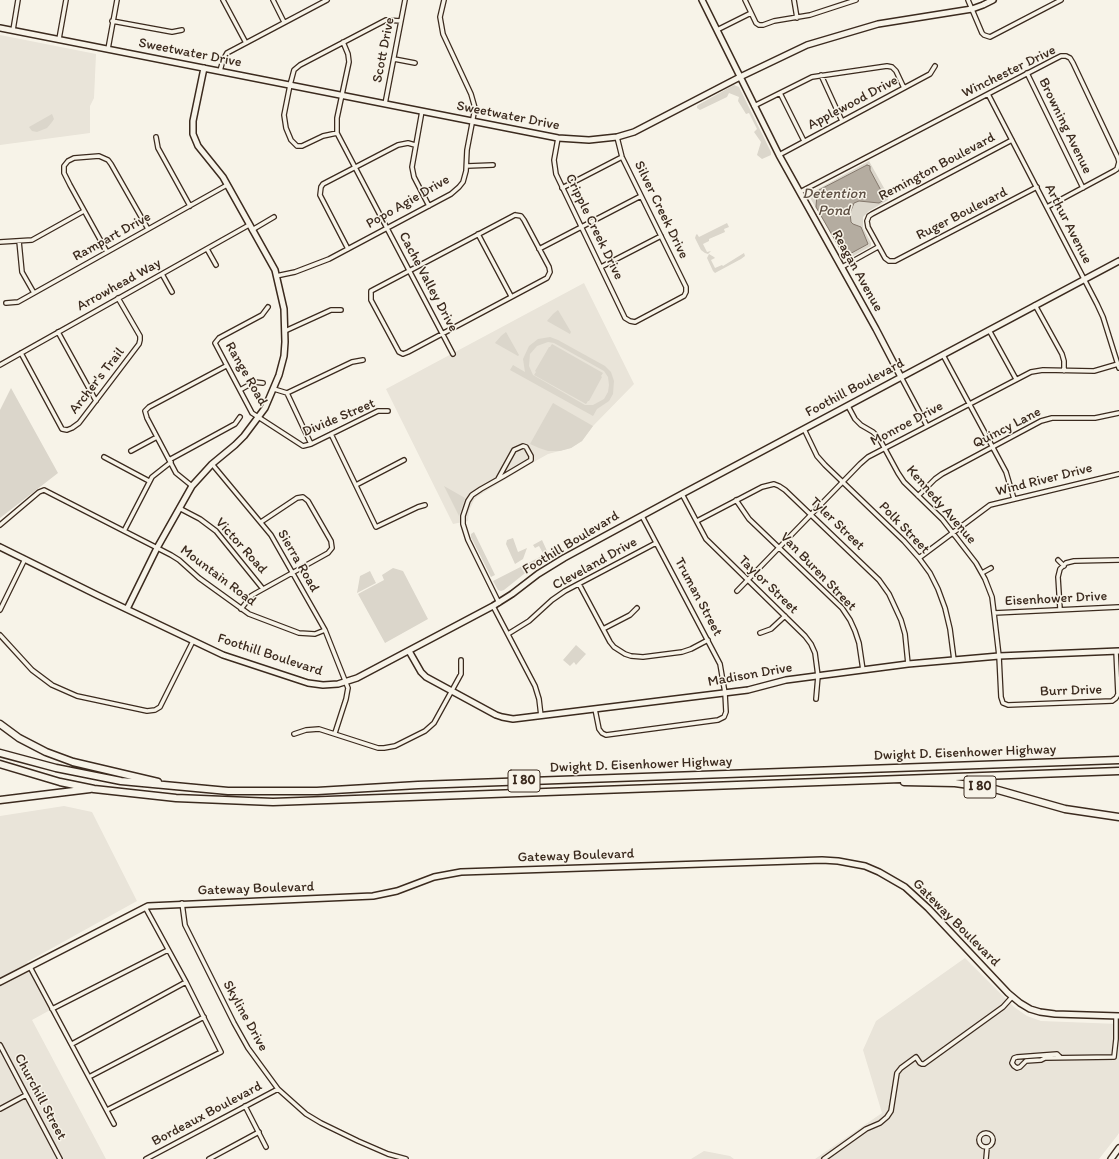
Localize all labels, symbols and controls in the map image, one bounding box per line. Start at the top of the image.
street label: Scott Drive [369,16,399,84]
street label: Sweetwater Drive [137,35,243,71]
street label: Winchester Drive [959,42,1059,102]
street label: Applewood Drive [805,72,901,134]
street label: Browning Avenue [1034,75,1096,177]
street label: Sweetwater Drive [455,98,561,134]
street label: Remington Boulevard [876,129,998,205]
street label: Silver Creek Drive [630,158,692,262]
street label: Popo Agie Drive [363,171,453,233]
street label: Cripple Creek Drive [561,171,627,283]
street label: Arthur Avenue [1041,181,1095,267]
street label: Ruger Boulevard [914,184,1010,244]
water label: Detention Pond [802,185,866,220]
street label: Rampart Drive [70,209,154,265]
street label: Reagan Avenue [828,227,886,315]
street label: Cache Valley Drive [395,229,461,335]
street label: Arrowhead Way [74,255,164,315]
street label: Range Road [221,339,271,409]
street label: Archer's Trail [66,344,128,418]
street label: Foothill Boulevard [803,355,907,421]
street label: Divide Street [300,395,378,441]
street label: Monroe Drive [868,398,946,450]
street label: Quincy Lane [970,404,1044,452]
street label: Wind River Drive [994,460,1094,500]
street label: Kennedy Avenue [902,462,980,548]
street label: Tyler Street [806,494,868,554]
street label: Polk Street [875,498,933,558]
street label: Foothill Boulevard [520,508,622,578]
street label: Victor Road [211,515,271,577]
street label: Sierra Road [273,527,323,595]
street label: Van Buren Street [776,529,860,615]
street label: Cleveland Drive [550,534,640,594]
street label: Mountain Road [177,542,259,610]
street label: Taylor Street [734,552,802,618]
street label: Truman Street [670,555,726,639]
street label: Eisenhower Drive [1004,588,1108,610]
street label: Foothill Boulevard [215,630,325,680]
street label: Madison Drive [706,659,794,691]
street label: Burr Drive [1040,682,1102,700]
street label: Dwight D. Eisenhower Highway [873,741,1057,765]
street label: Dwight D. Eisenhower Highway [549,753,733,777]
road number: I 80 [508,770,540,792]
road number: I 80 [964,776,996,798]
street label: Gateway Boulevard [517,846,635,866]
street label: Gateway Boulevard [909,876,1003,970]
street label: Gateway Boulevard [197,879,315,899]
street label: Skyline Drive [219,978,271,1054]
street label: Churchill Street [10,1051,70,1143]
street label: Bordeaux Boulevard [149,1078,265,1150]

